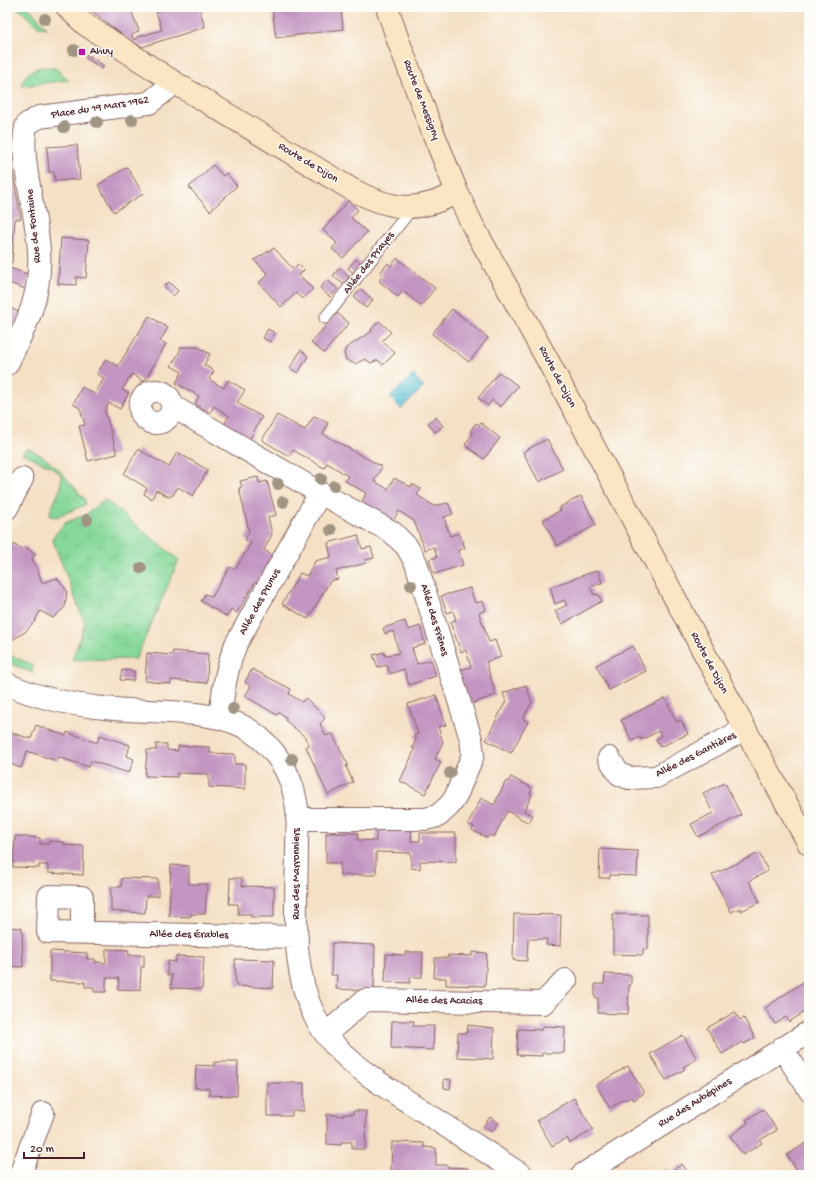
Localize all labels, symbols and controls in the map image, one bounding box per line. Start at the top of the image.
place label: Ahuy [90,46,114,58]
marker: Ahuy [77,47,87,57]
street label: Route de Messigny [400,58,442,142]
street label: Place du 19 Mars 1962 [49,94,150,122]
street label: Route de Dijon [276,140,341,186]
street label: Rue de Fontaine [24,188,44,264]
street label: Allée des Prayes [341,229,397,296]
street label: Route de Dijon [536,344,579,410]
street label: Allée des Prunus [237,566,284,637]
street label: Allée des Frênes [417,583,451,658]
street label: Route de Dijon [688,630,731,696]
street label: Allée des Gantières [654,729,739,780]
street label: Rue des Marronniers [291,827,303,920]
street label: Allée des Érables [149,927,230,942]
street label: Allée des Acacias [406,994,483,1008]
street label: Rue des Aubépines [656,1075,735,1130]
scale bar [24,1134,84,1160]
text: 20 m [30,1143,55,1157]

